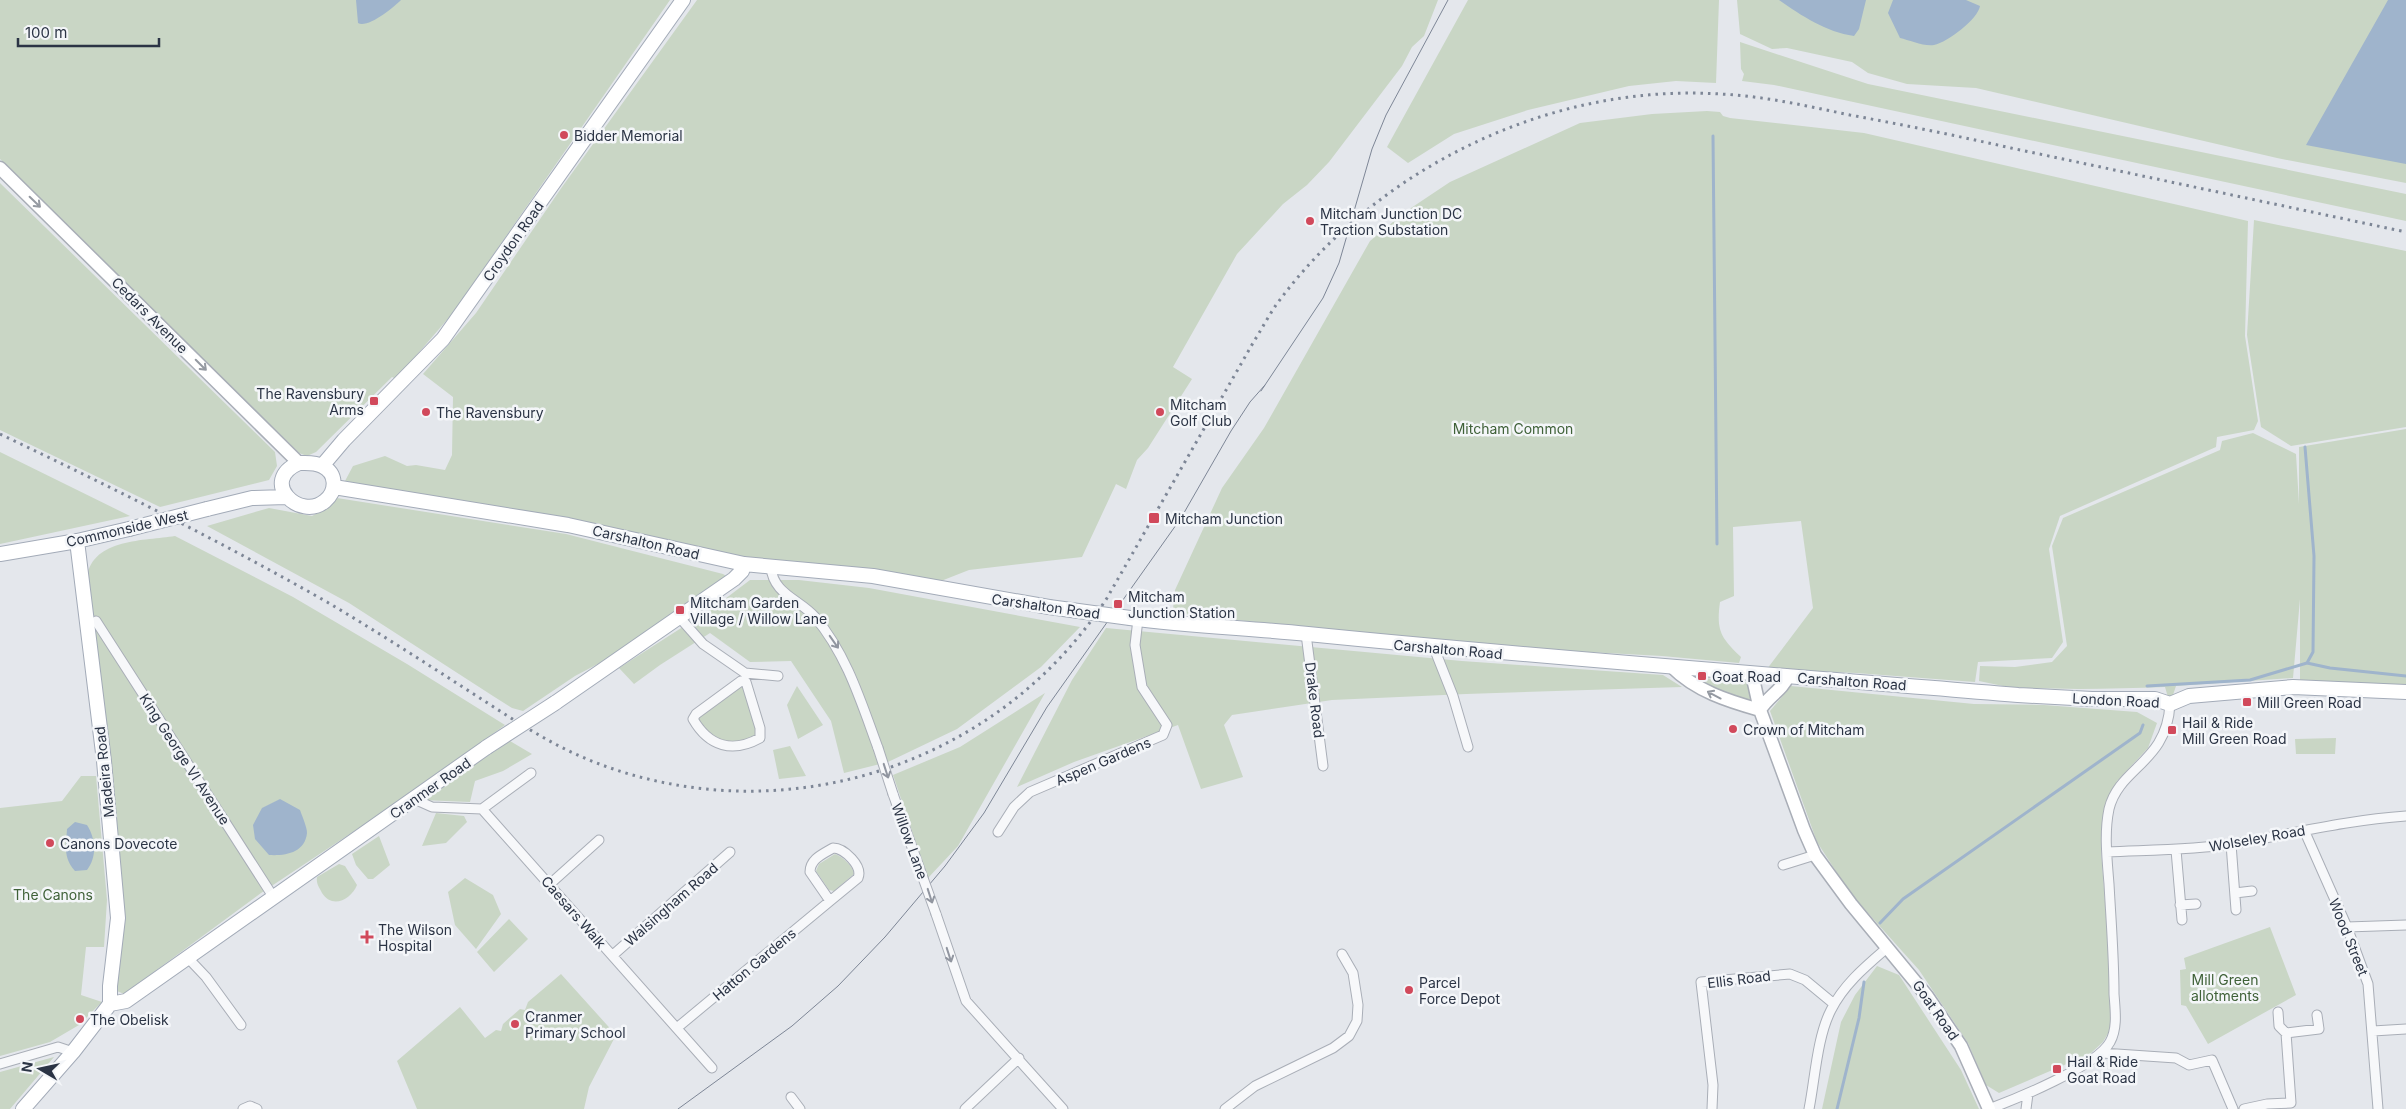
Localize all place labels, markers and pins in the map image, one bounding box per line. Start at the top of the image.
place label: Bidder Memorial [574,127,683,144]
marker: Bidder Memorial [558,129,570,141]
place label: Mitcham Junction DC Traction Substation [1320,205,1462,238]
marker: Mitcham Junction DC Traction Substation [1304,215,1316,227]
place label: The Ravensbury Arms [256,385,364,418]
marker: The Ravensbury Arms [368,395,380,407]
place label: Mitcham Golf Club [1170,396,1232,429]
place label: The Ravensbury [436,404,544,421]
marker: The Ravensbury [420,406,432,418]
marker: Mitcham Golf Club [1154,406,1166,418]
place label: Mitcham Junction [1165,510,1283,527]
marker: Mitcham Junction [1147,511,1161,525]
place label: Mitcham Junction Station [1128,588,1235,621]
place label: Mitcham Garden Village / Willow Lane [690,594,827,627]
marker: Mitcham Junction Station [1112,598,1124,610]
marker: Mitcham Garden Village / Willow Lane [674,604,686,616]
place label: Goat Road [1712,668,1781,685]
marker: Goat Road [1696,670,1708,682]
place label: Mill Green Road [2257,694,2362,711]
marker: Mill Green Road [2241,696,2253,708]
place label: Hail & Ride Mill Green Road [2182,714,2287,747]
place label: Crown of Mitcham [1743,721,1864,738]
marker: Crown of Mitcham [1727,723,1739,735]
marker: Hail & Ride Mill Green Road [2166,724,2178,736]
place label: Canons Dovecote [60,835,177,852]
marker: Canons Dovecote [44,837,56,849]
place label: The Wilson Hospital [378,921,452,954]
marker: The Wilson Hospital [360,930,374,944]
place label: Parcel Force Depot [1419,974,1500,1007]
marker: Parcel Force Depot [1403,984,1415,996]
place label: Cranmer Primary School [525,1008,626,1041]
place label: The Obelisk [90,1011,169,1028]
marker: The Obelisk [74,1013,86,1025]
marker: Cranmer Primary School [509,1018,521,1030]
place label: Hail & Ride Goat Road [2067,1053,2138,1086]
marker: Hail & Ride Goat Road [2051,1063,2063,1075]

